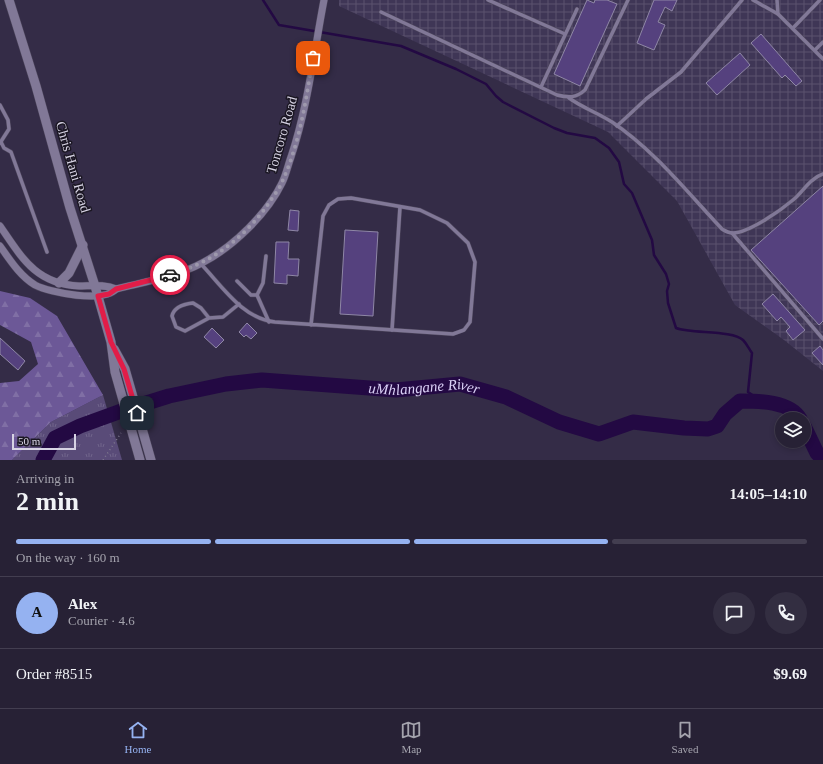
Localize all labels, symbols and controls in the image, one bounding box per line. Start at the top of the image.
pin [296,41,330,75]
icon: bag [302,47,324,69]
street label: Toncoro Road [264,95,300,175]
street label: Chris Hani Road [53,120,93,214]
courier [150,255,190,295]
icon: car [159,264,181,286]
water label: uMhlangane River [368,376,482,398]
pin [120,396,154,430]
icon: home [126,402,148,424]
map controls [775,412,811,448]
button: layers [775,412,811,448]
scale bar [12,432,76,451]
text: 50 m [18,435,40,447]
text: Arriving in [16,471,74,486]
text: 14:05–14:10 [730,486,807,502]
text: 2 min [16,487,79,516]
text: On the way · 160 m [16,550,120,565]
button: chat [713,592,755,634]
button: phone [765,592,807,634]
text: Alex [68,596,97,612]
text: A [32,604,42,620]
text: Courier · 4.6 [68,613,135,628]
text: Order #8515 [16,666,92,682]
text: $9.69 [773,666,807,682]
tab: Home [125,719,151,755]
tab: Map [400,719,422,755]
tab: Saved [672,719,698,755]

